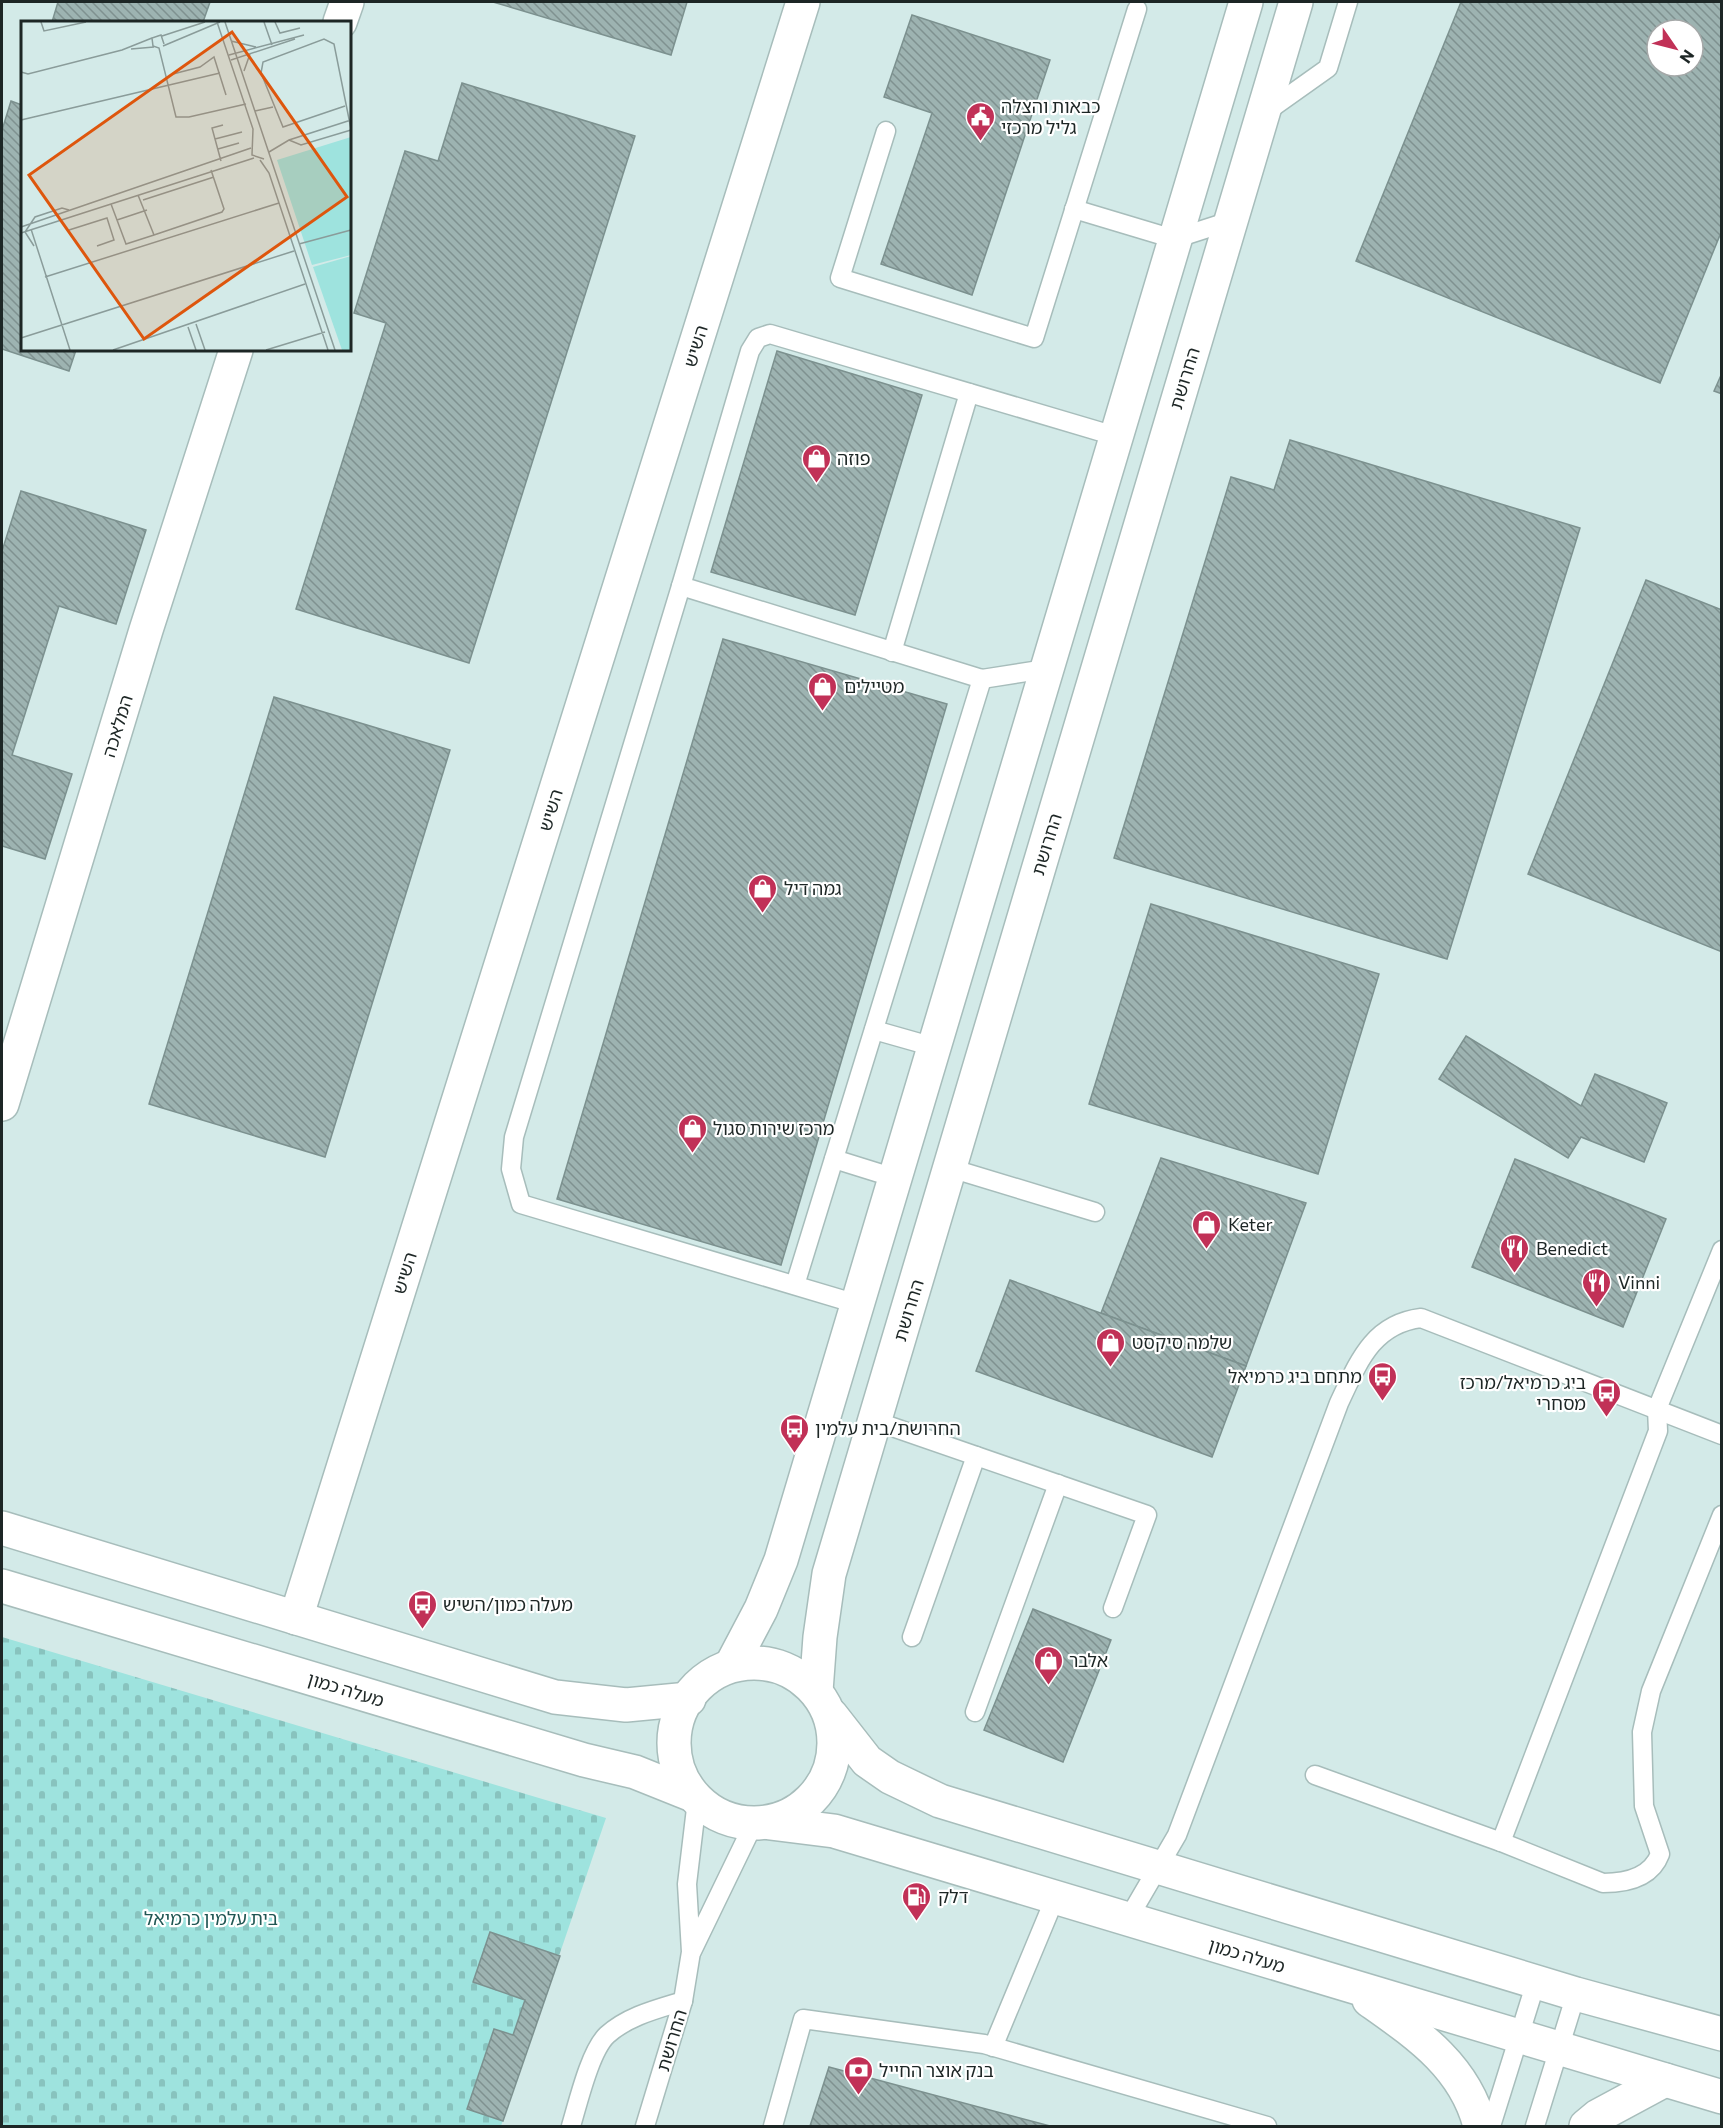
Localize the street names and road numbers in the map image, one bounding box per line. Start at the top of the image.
street label: השיש [678,322,712,370]
street label: החרושת [1164,344,1204,412]
street label: המלאכה [97,692,137,760]
street label: השיש [533,786,567,834]
street label: החרושת [1026,810,1066,878]
street label: השיש [387,1249,421,1297]
street label: החרושת [888,1276,928,1344]
street label: מעלה כמון [305,1667,387,1711]
street label: מעלה כמון [1206,1933,1288,1977]
street label: החרושת [651,2006,691,2074]

